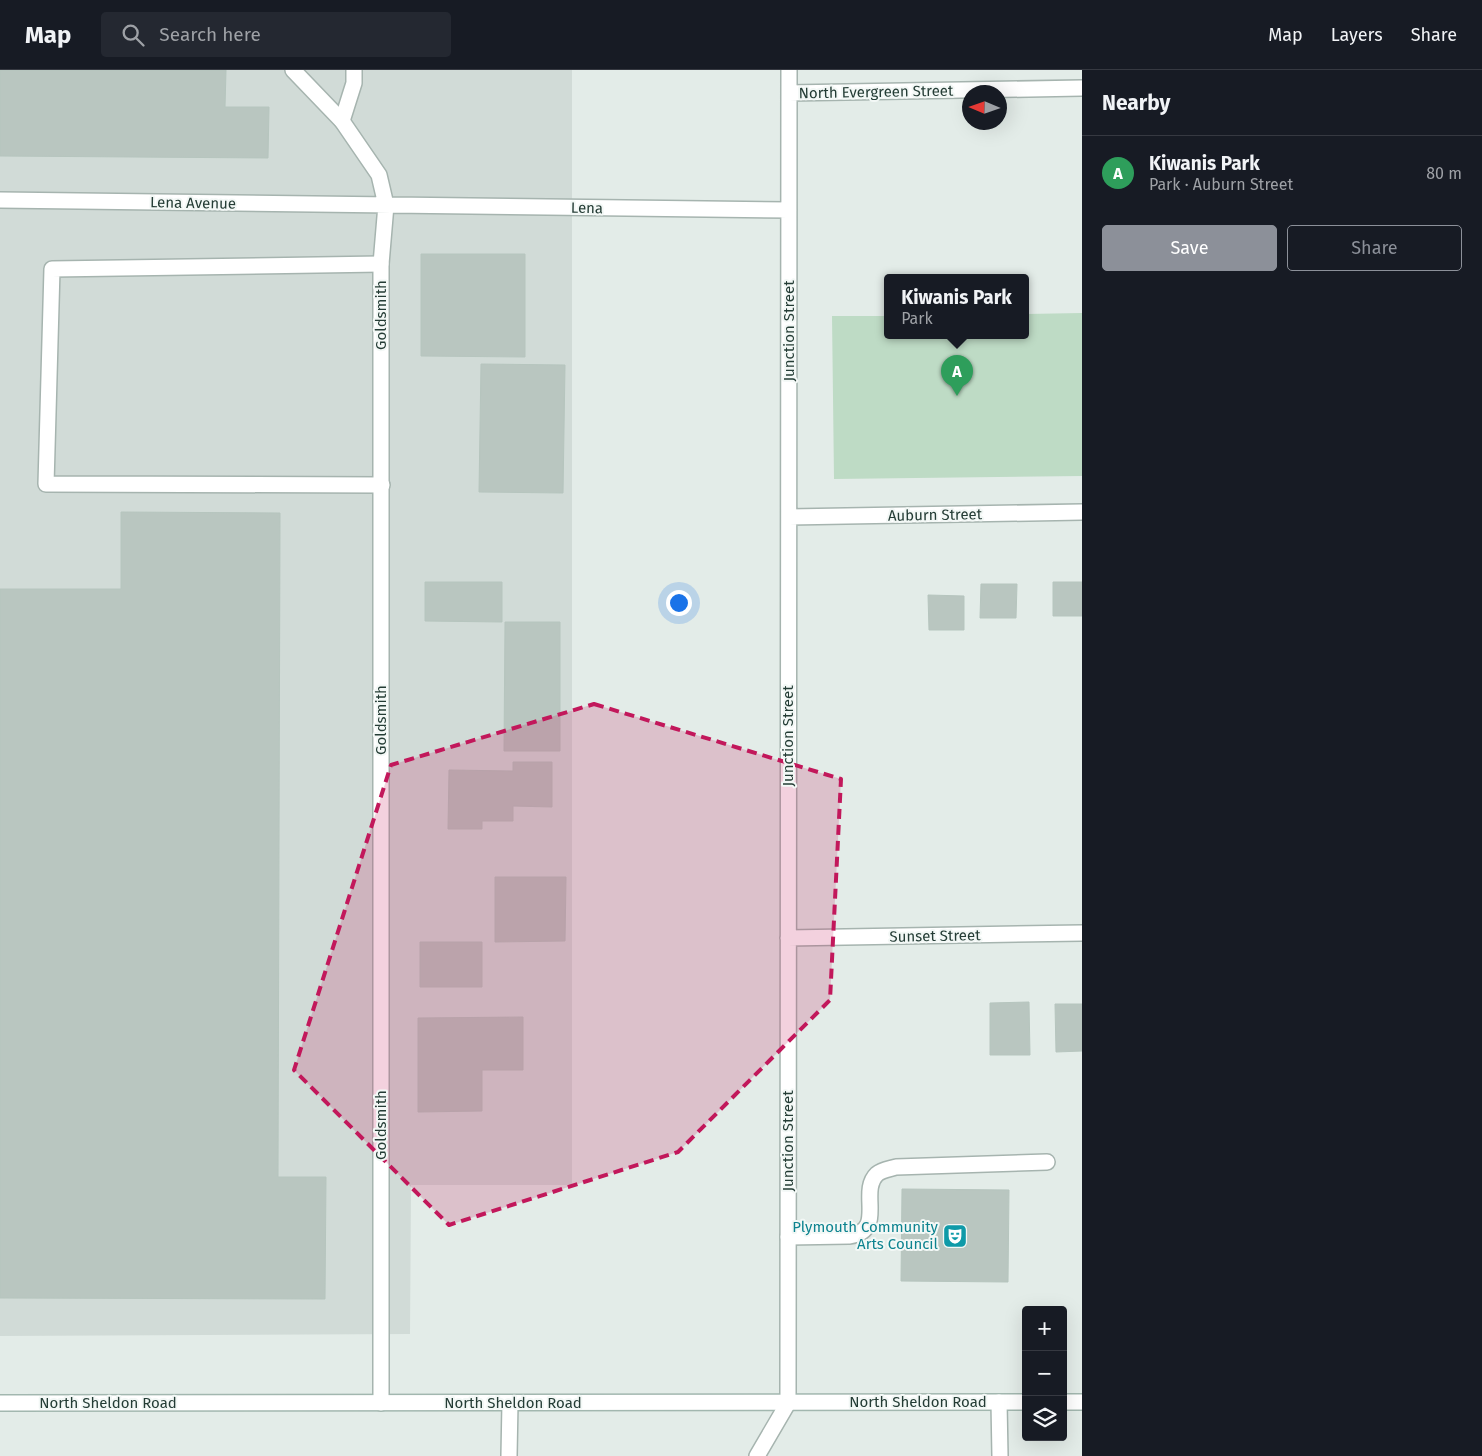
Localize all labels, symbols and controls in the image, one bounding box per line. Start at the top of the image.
search box [101,12,451,57]
text: Map [25,21,71,49]
icon: search [119,21,147,49]
text: Search here [159,23,261,46]
text: Map [1268,24,1303,46]
text: Layers [1331,24,1383,46]
text: Share [1411,24,1457,46]
street label: North Evergreen Street [798,82,954,102]
north arrow [962,85,1007,130]
text: Nearby [1102,90,1170,116]
text: Kiwanis Park [1149,152,1260,175]
text: A [1113,164,1123,183]
text: 80 m [1426,164,1462,183]
text: Park · Auburn Street [1149,175,1293,194]
street label: Lena Avenue [150,193,236,213]
street label: Lena [571,199,603,217]
button: Save [1102,225,1277,271]
button: Share [1287,225,1462,271]
popup [884,274,1029,339]
street label: Goldsmith [372,280,390,350]
street label: Junction Street [780,280,798,382]
text: Kiwanis Park [901,286,1012,309]
text: Park [901,309,933,328]
pin: A [941,355,973,396]
street label: Auburn Street [888,505,983,525]
your location [666,590,692,616]
street label: Goldsmith [372,685,390,755]
street label: Junction Street [779,685,797,787]
street label: Sunset Street [889,926,981,946]
street label: Goldsmith [372,1090,390,1160]
street label: Junction Street [779,1090,797,1192]
place label: Plymouth Community Arts Council [792,1218,939,1253]
theatre icon: Plymouth Community Arts Council [942,1223,968,1249]
map controls [1022,1306,1067,1441]
button: + [1022,1306,1067,1351]
button: − [1022,1351,1067,1396]
street label: North Sheldon Road [849,1393,987,1411]
street label: North Sheldon Road [39,1394,177,1412]
street label: North Sheldon Road [444,1394,582,1412]
button: layers [1022,1396,1067,1441]

